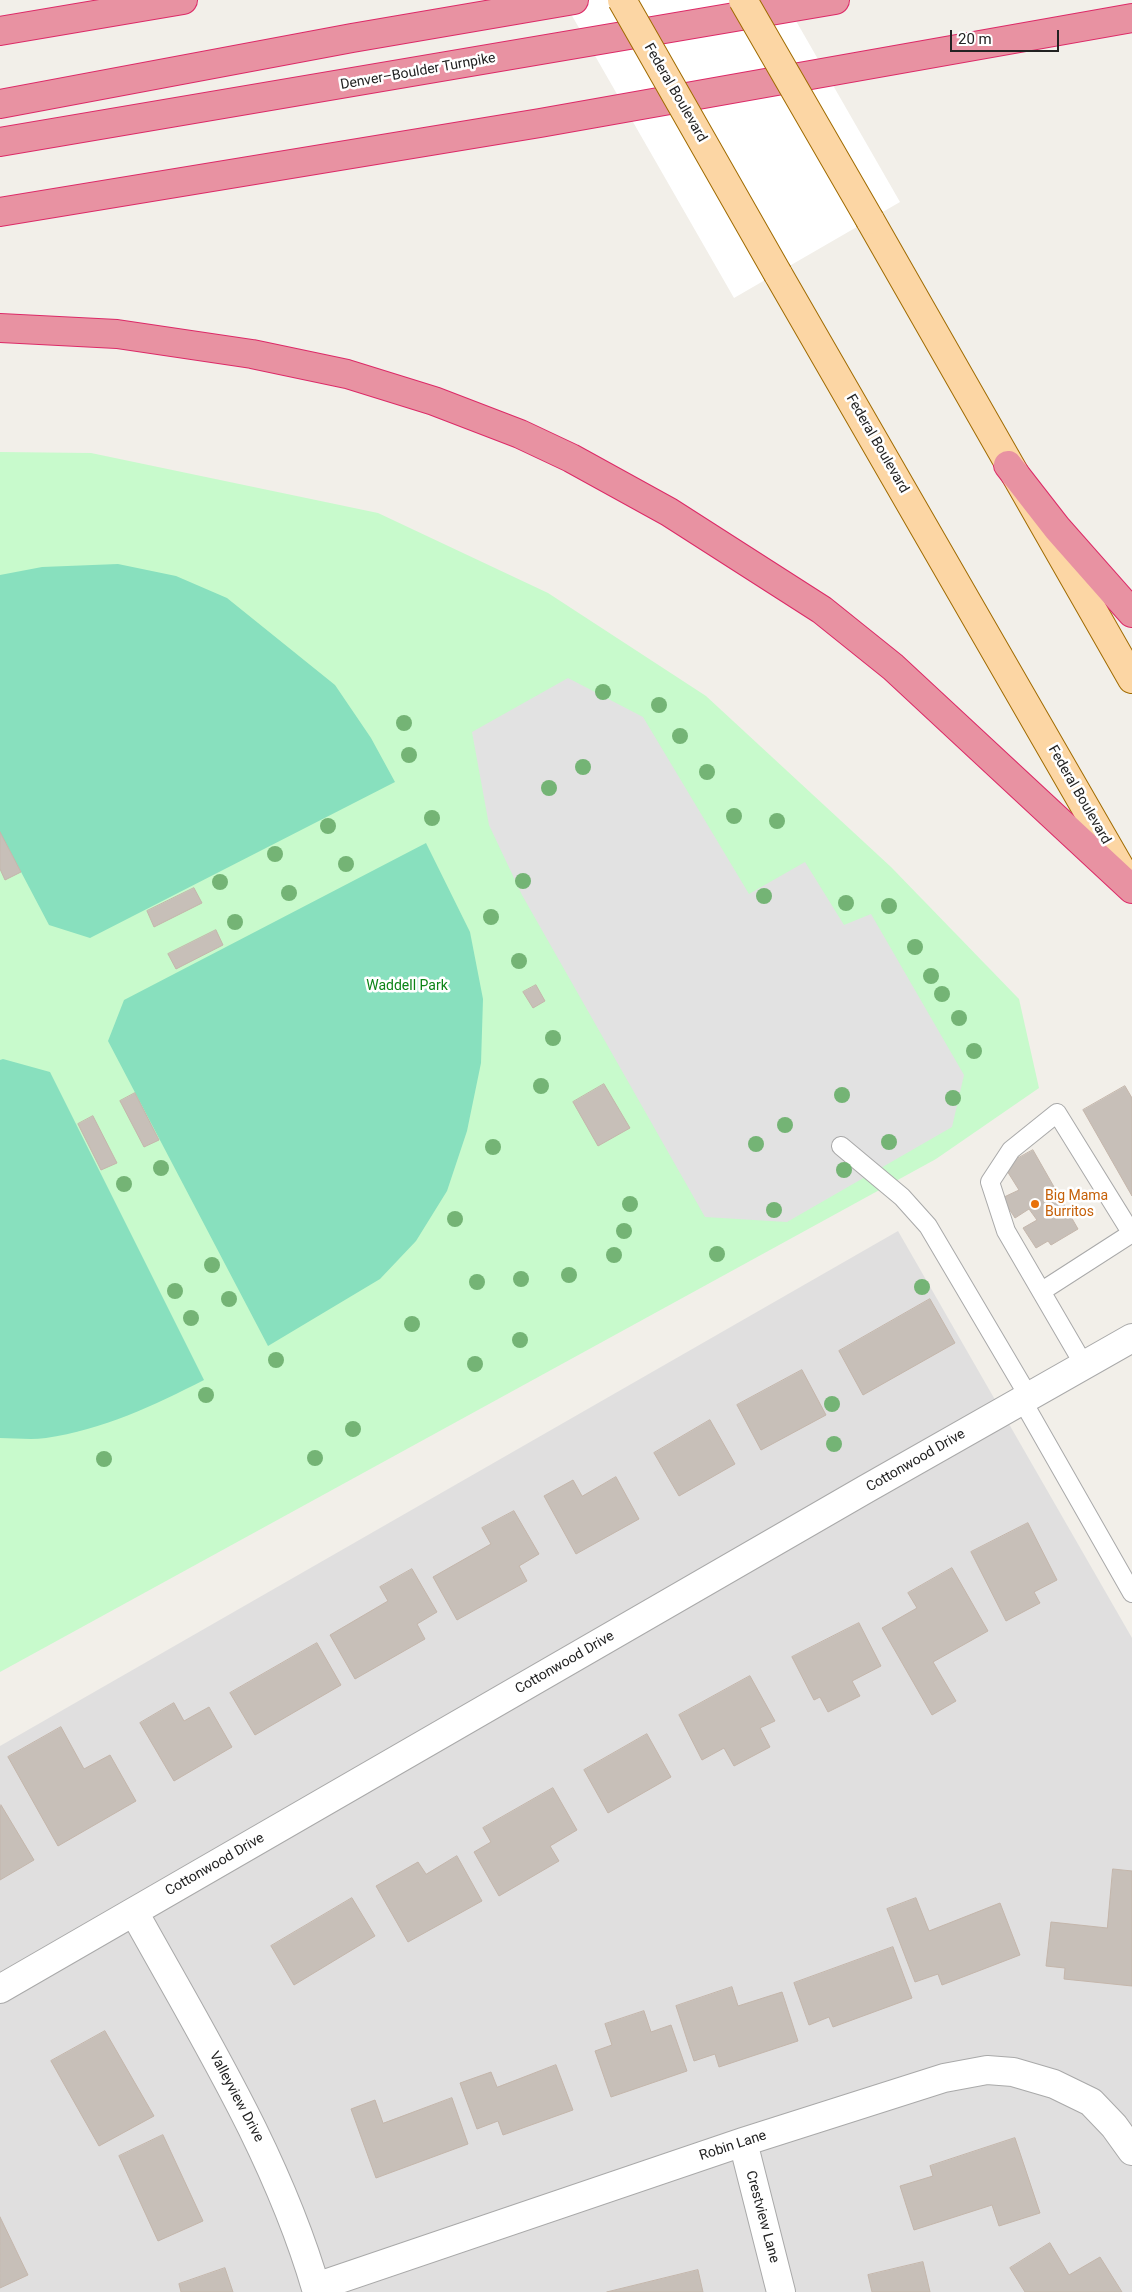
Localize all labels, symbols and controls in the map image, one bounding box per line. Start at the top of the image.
scale bar [952,20,1061,52]
text: 20 m [958,30,992,48]
street label: Federal Boulevard [640,41,710,145]
street label: Denver–Boulder Turnpike [339,50,497,94]
street label: Federal Boulevard [842,392,912,496]
street label: Federal Boulevard [1044,743,1114,847]
park label: Waddell Park [366,978,448,994]
place label: Big Mama Burritos [1045,1188,1108,1220]
marker: Big Mama Burritos [1029,1198,1041,1210]
street label: Cottonwood Drive [864,1426,968,1496]
street label: Cottonwood Drive [513,1628,617,1698]
street label: Cottonwood Drive [163,1830,267,1900]
street label: Valleyview Drive [205,2049,267,2145]
street label: Robin Lane [697,2127,769,2165]
street label: Crestview Lane [742,2169,782,2265]

